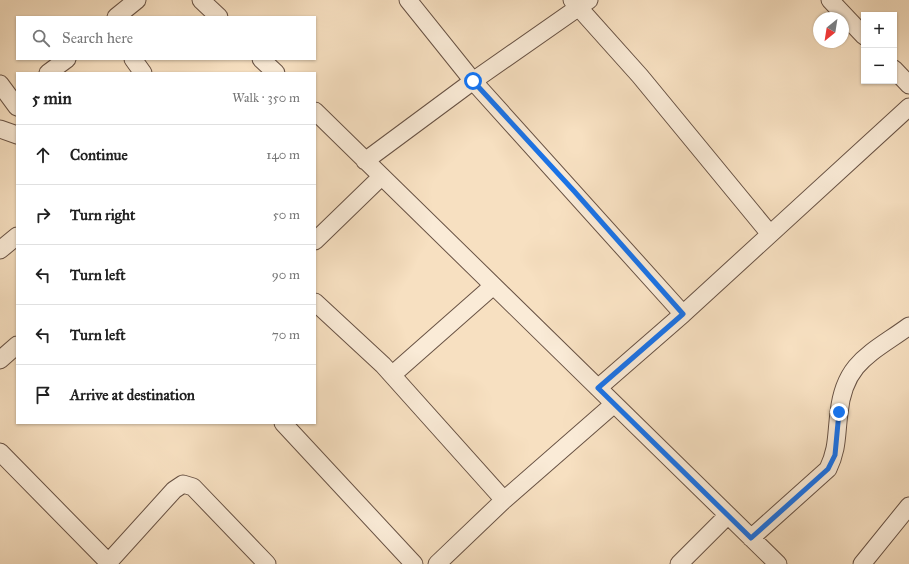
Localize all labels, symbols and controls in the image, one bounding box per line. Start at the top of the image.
north arrow [813,12,849,48]
map controls [861,12,897,84]
button: + [861,12,897,48]
search box [16,16,316,60]
icon: search [30,27,52,49]
text: Search here [62,29,133,47]
button: − [861,48,897,84]
route start [464,72,482,90]
text: 5 min [32,88,72,109]
text: Walk · 350 m [232,90,300,106]
icon: ahead [32,144,54,166]
text: Continue [70,146,128,164]
text: 140 m [266,147,300,163]
icon: right [32,204,54,226]
text: Turn right [70,206,135,224]
text: 50 m [273,207,300,223]
icon: left [32,264,54,286]
text: Turn left [70,266,126,284]
text: 90 m [272,267,300,283]
icon: left [32,324,54,346]
text: Turn left [70,326,126,344]
text: 70 m [272,327,300,343]
icon: arrive [32,384,54,406]
text: Arrive at destination [70,386,195,404]
route end [830,403,848,421]

